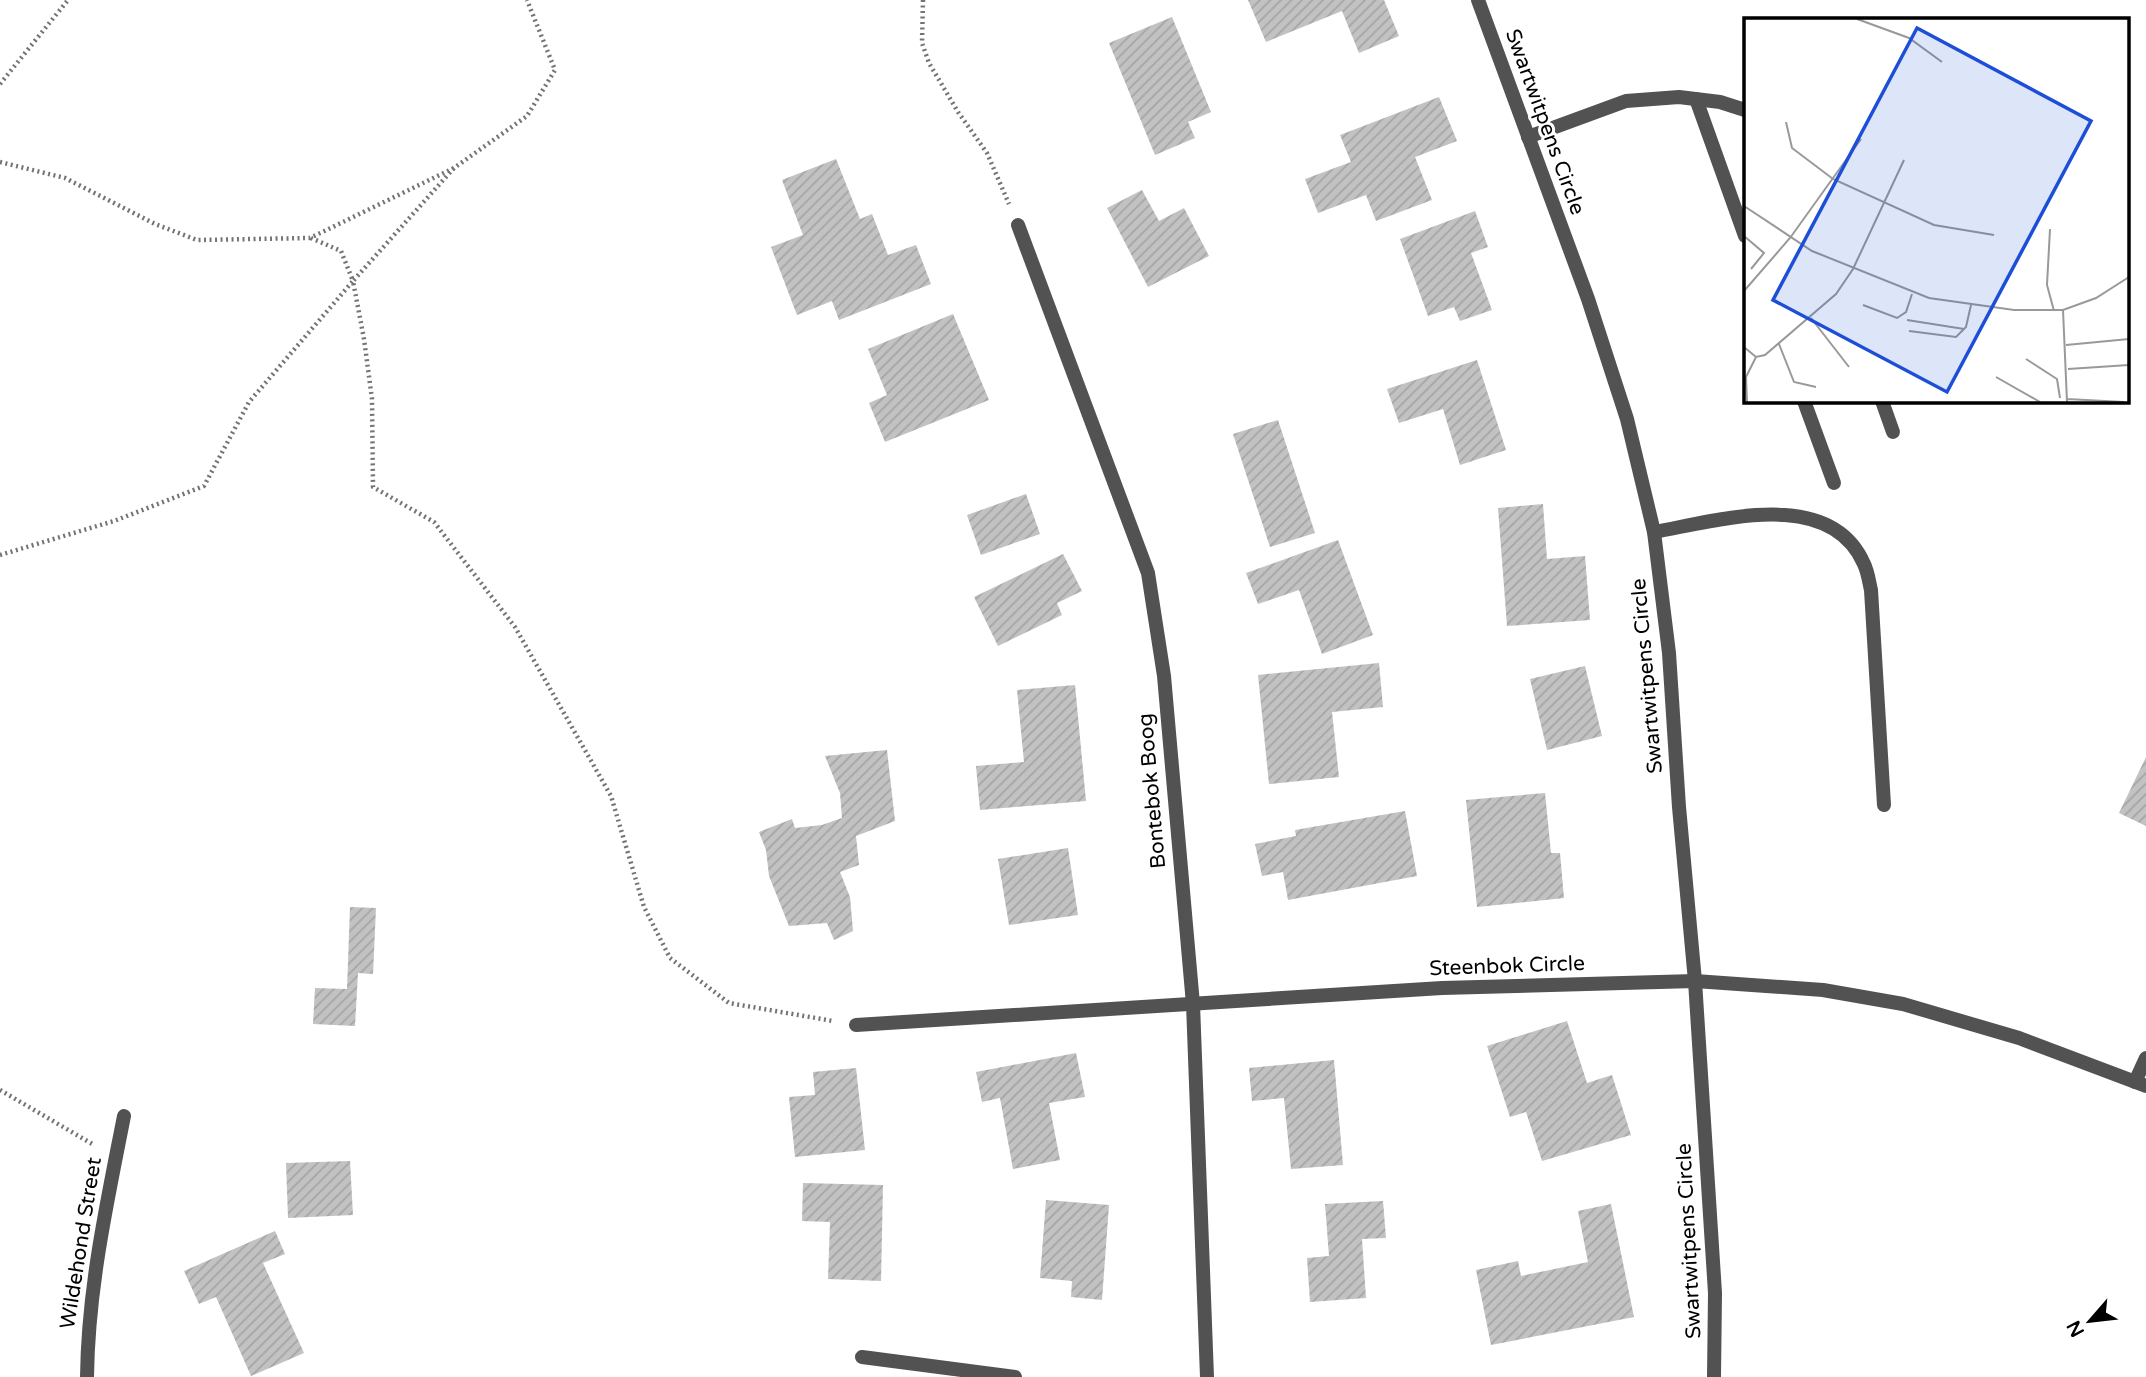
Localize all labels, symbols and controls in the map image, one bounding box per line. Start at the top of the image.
inset map [1744,18,2128,402]
street label: Swartwitpens Circle [1500,26,1590,218]
street label: Swartwitpens Circle [1626,577,1668,775]
street label: Bontebok Boog [1133,712,1171,870]
street label: Steenbok Circle [1429,951,1585,981]
street label: Swartwitpens Circle [1671,1143,1707,1339]
street label: Wildehond Street [55,1155,107,1331]
north arrow [2055,1286,2125,1356]
text: N [2063,1317,2089,1340]

